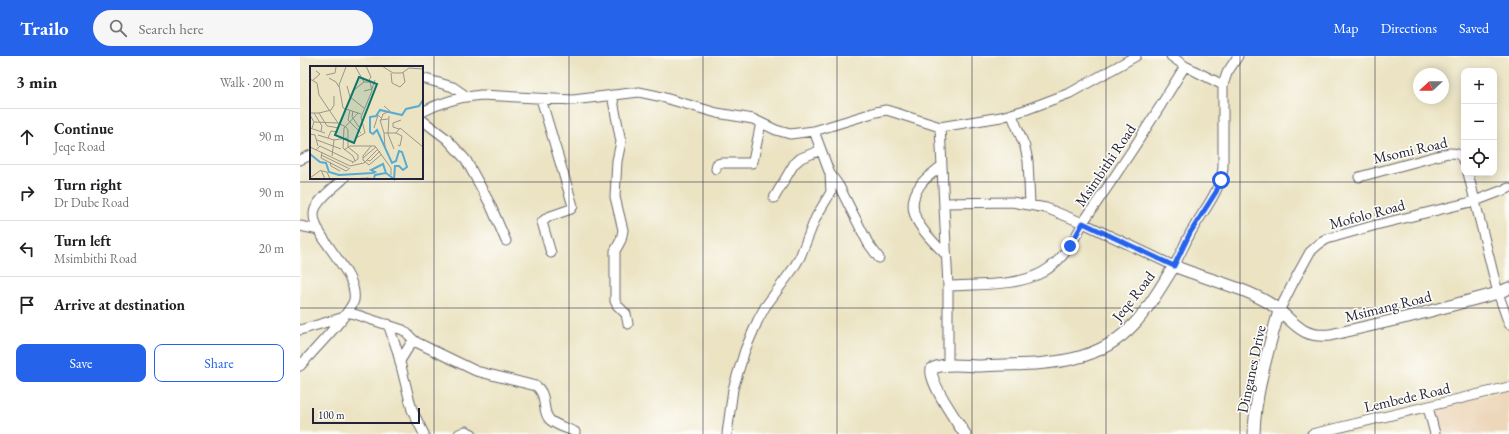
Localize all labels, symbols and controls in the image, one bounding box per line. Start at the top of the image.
search box [93,10,373,46]
text: Trailo [20,16,69,41]
icon: search [107,17,129,39]
text: Search here [139,19,204,38]
text: Map [1333,19,1359,37]
text: Directions [1381,19,1437,37]
text: Saved [1459,19,1489,37]
inset map [310,66,423,179]
north arrow [1413,68,1449,104]
map controls [1461,68,1497,176]
button: + [1461,68,1497,104]
text: 3 min [16,71,57,93]
text: Walk · 200 m [220,74,284,91]
button: − [1461,104,1497,140]
text: Continue [54,119,114,138]
street label: Msimbithi Road [1070,120,1140,210]
icon: ahead [16,126,38,148]
text: 90 m [259,128,284,145]
street label: Msomi Road [1371,132,1449,168]
text: Jeqe Road [54,138,105,155]
button: locate [1461,140,1497,176]
route start [1212,171,1230,189]
text: Turn right [54,175,122,194]
icon: right [16,182,38,204]
text: 90 m [259,184,284,201]
text: Dr Dube Road [54,194,129,211]
street label: Mofolo Road [1327,195,1407,233]
text: Turn left [54,231,111,250]
route end [1061,237,1079,255]
icon: left [16,238,38,260]
text: 20 m [259,240,284,257]
text: Msimbithi Road [54,250,137,267]
street label: Jeqe Road [1106,267,1159,327]
street label: Msimang Road [1343,286,1434,326]
icon: arrive [16,294,38,316]
text: Arrive at destination [54,295,185,314]
street label: Dinganes Drive [1232,323,1270,415]
button: Save [16,344,146,382]
button: Share [154,344,284,382]
street label: Lembede Road [1362,378,1452,416]
scale bar [312,406,420,425]
text: 100 m [318,408,345,422]

